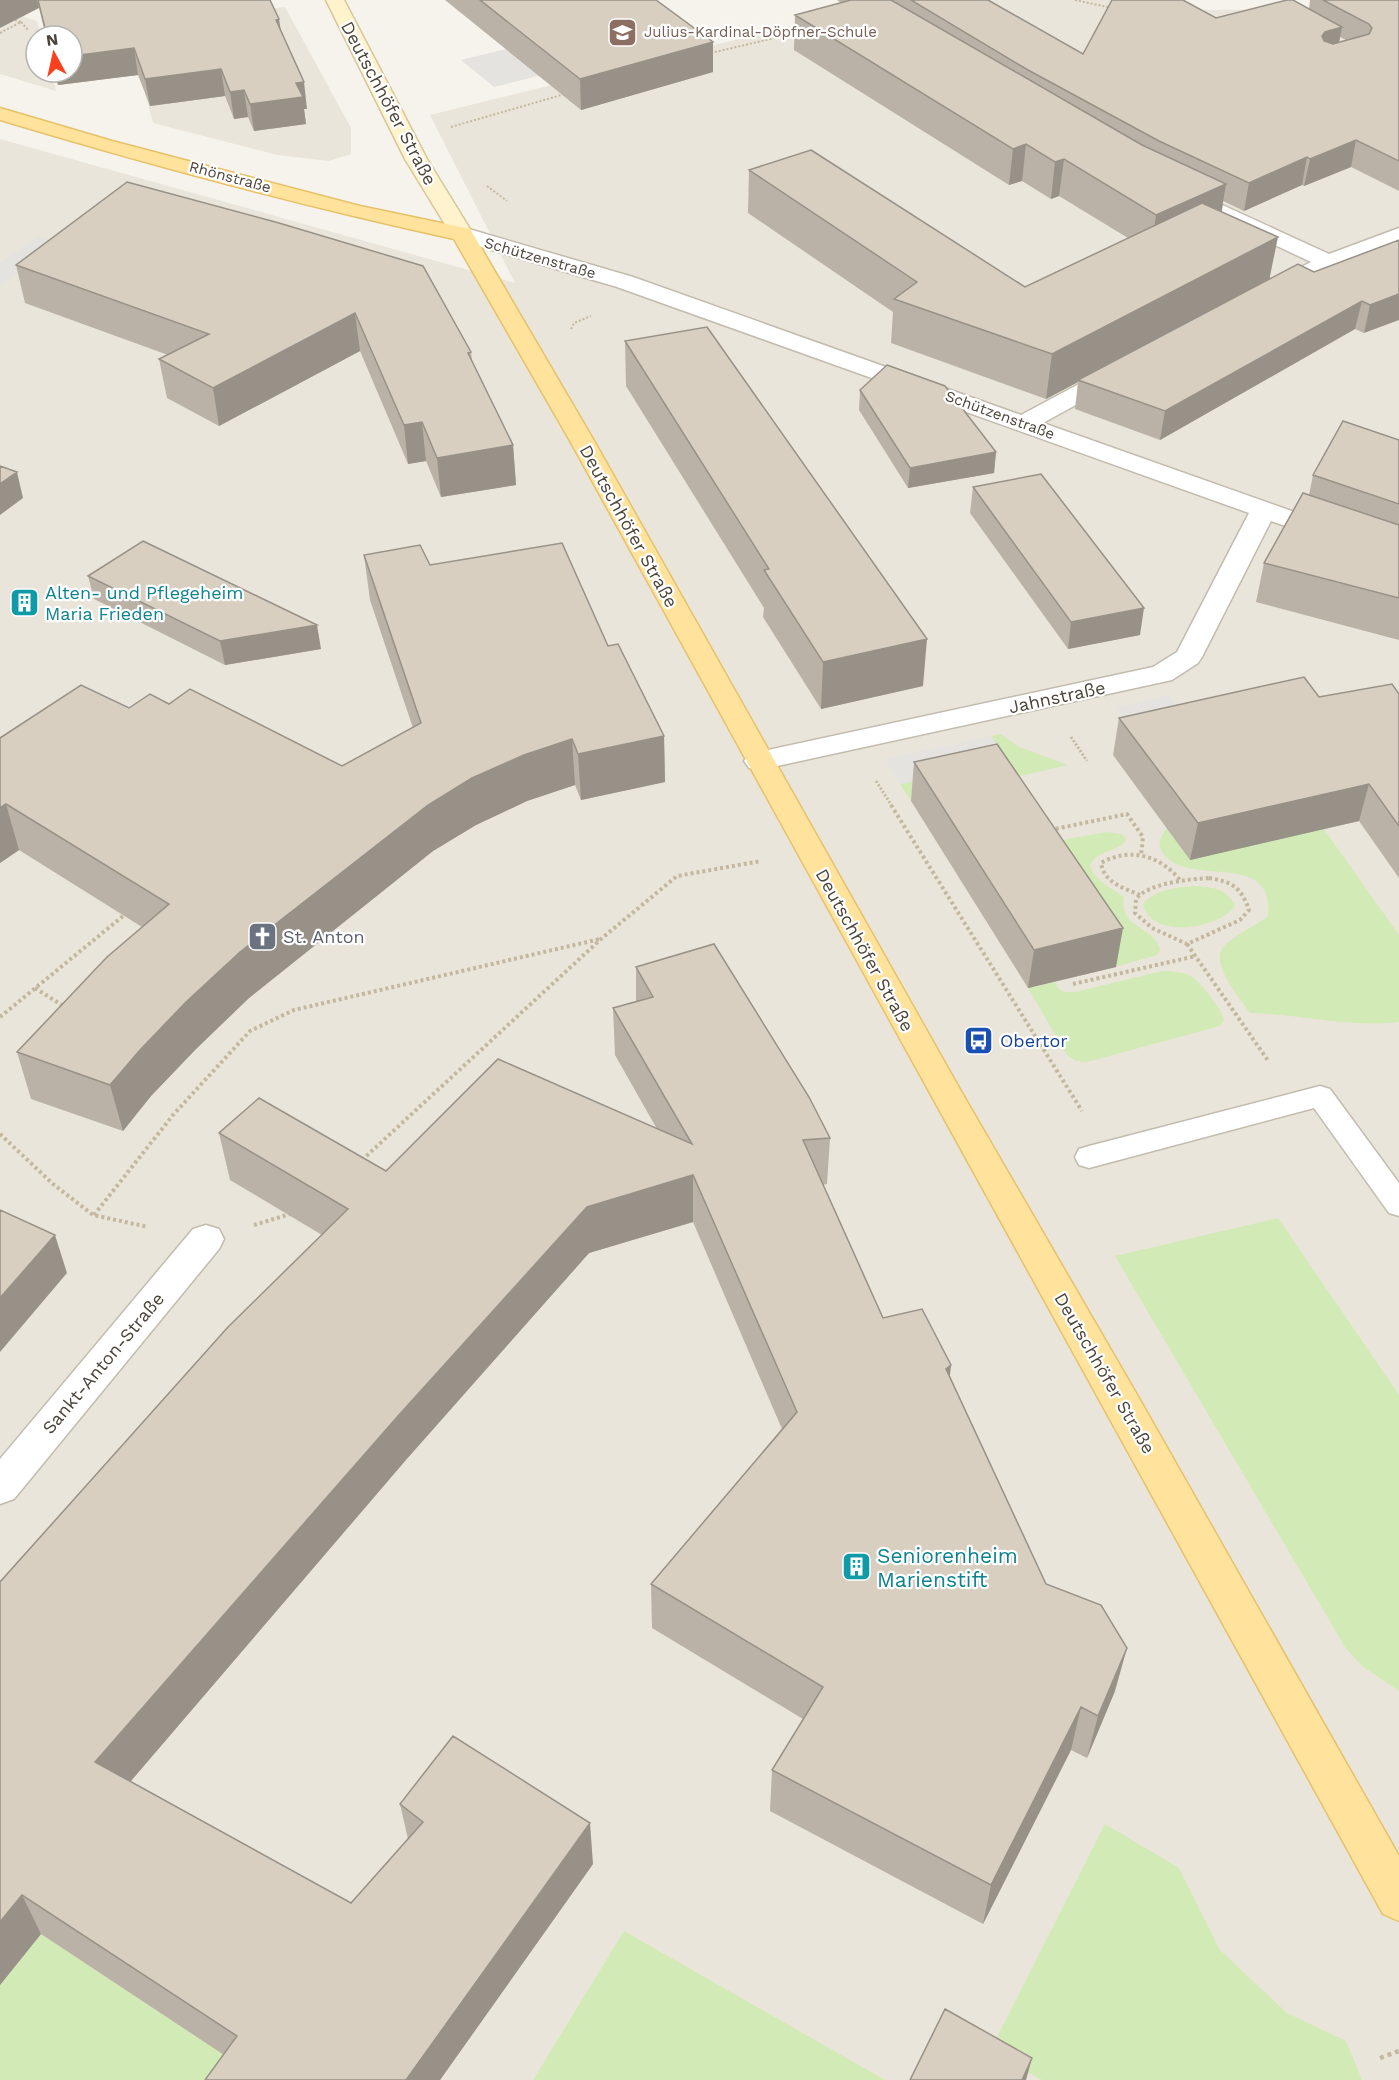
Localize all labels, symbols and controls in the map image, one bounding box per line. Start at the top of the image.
school or university icon: Julius-Kardinal-Döpfner-Schule [607,16,639,48]
street label: Deutschhöfer Straße [337,17,441,189]
place label: Julius-Kardinal-Döpfner-Schule [644,23,877,41]
north arrow [24,24,84,84]
text: N [45,29,59,50]
street label: Rhönstraße [187,157,273,197]
street label: Schützenstraße [482,233,598,283]
street label: Schützenstraße [943,387,1057,443]
street label: Deutschhöfer Straße [576,441,682,611]
place label: Alten- und Pflegeheim Maria Frieden [45,582,243,624]
building icon: Alten- und Pflegeheim Maria Frieden [8,586,40,618]
street label: Jahnstraße [1007,677,1107,717]
street label: Deutschhöfer Straße [812,865,918,1035]
church icon: St. Anton [246,920,278,952]
place label: St. Anton [283,926,365,947]
bus stop icon: Obertor [963,1024,995,1056]
place label: Obertor [1000,1030,1068,1051]
street label: Sankt-Anton-Straße [38,1288,168,1438]
street label: Deutschhöfer Straße [1050,1289,1160,1457]
place label: Seniorenheim Marienstift [877,1543,1018,1592]
building icon: Seniorenheim Marienstift [840,1551,872,1583]

